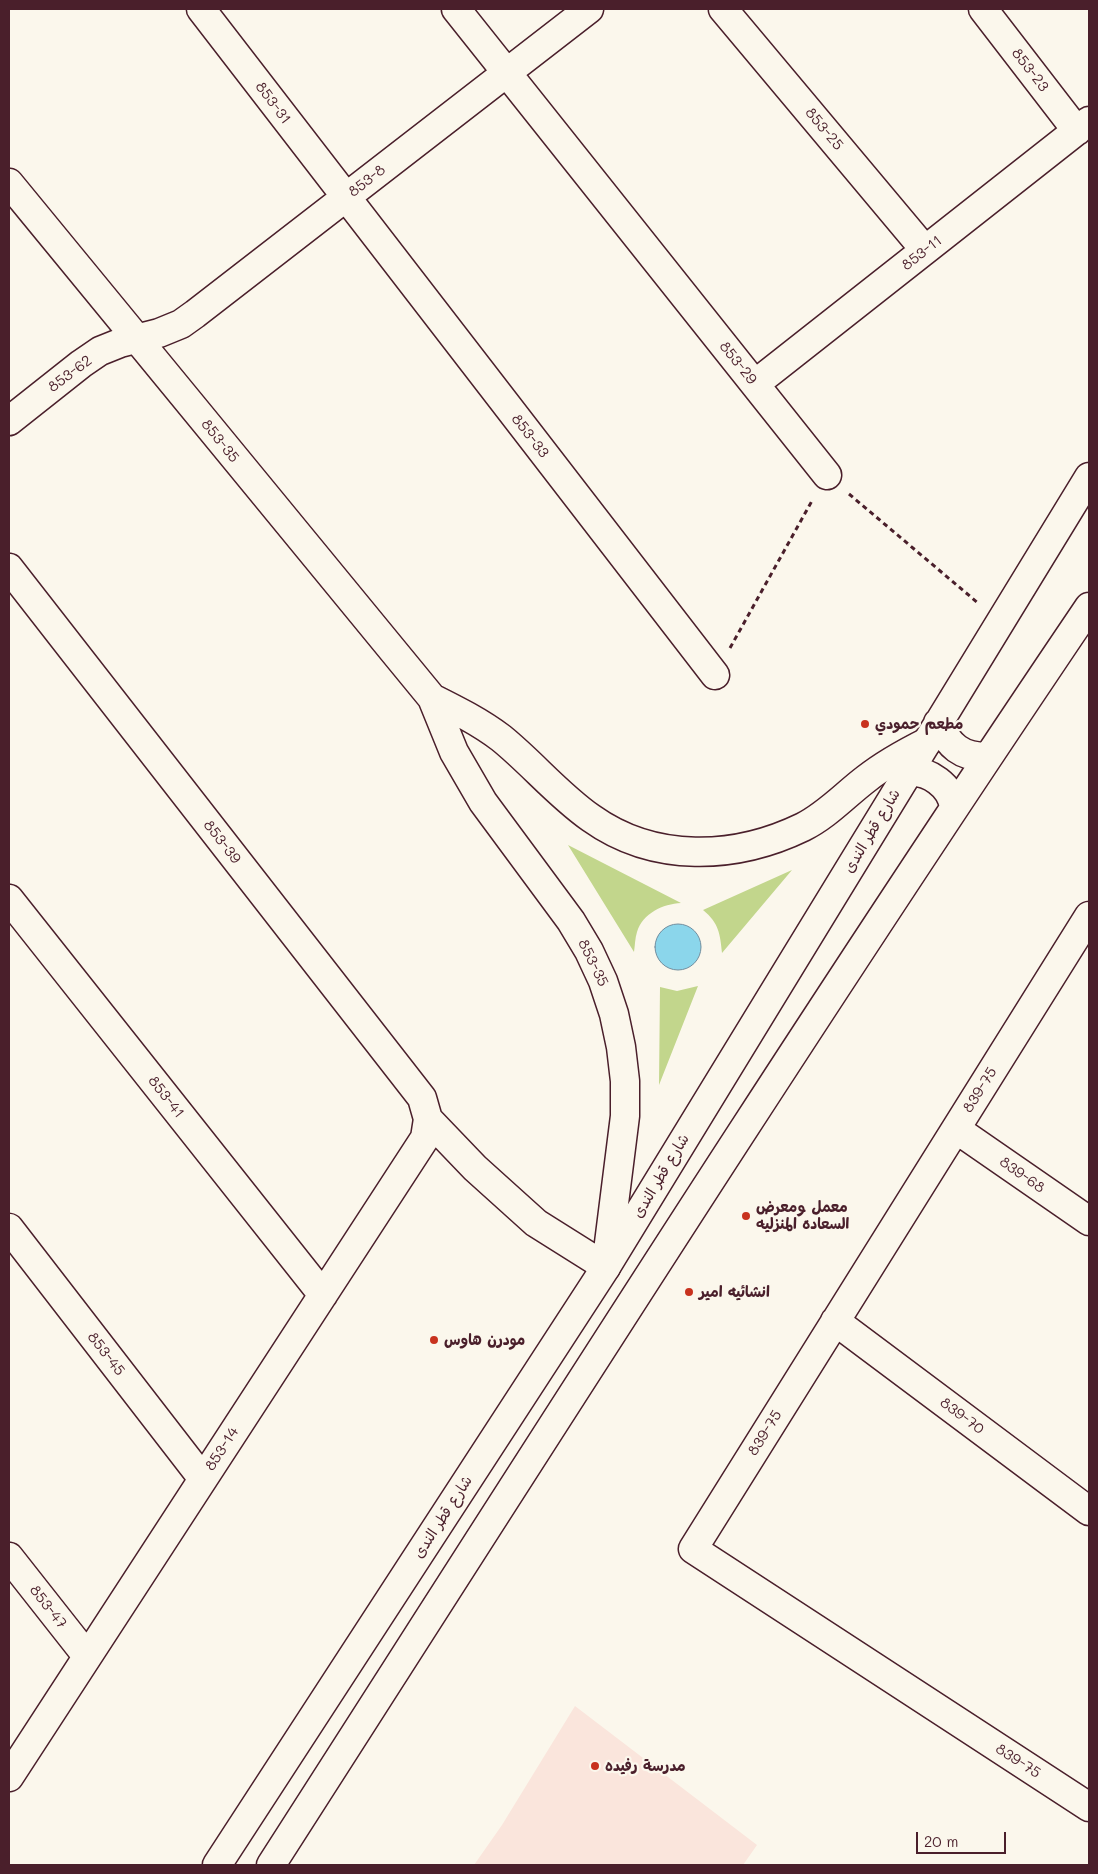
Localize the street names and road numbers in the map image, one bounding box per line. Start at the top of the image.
street label: 853-23 [1007,45,1053,95]
street label: 853-31 [251,78,295,128]
street label: 853-25 [801,104,847,154]
street label: 853-8 [345,161,389,201]
street label: 853-11 [898,232,946,274]
street label: 853-29 [715,338,761,388]
street label: 853-62 [44,352,96,396]
street label: 853-33 [507,411,553,461]
street label: 853-35 [197,416,243,466]
street label: شارع قطر الندى [840,786,904,876]
street label: 853-39 [199,817,245,867]
street label: 853-35 [574,936,612,990]
street label: 839-75 [959,1064,1001,1116]
street label: 853-41 [144,1072,188,1122]
street label: شارع قطر الندى [629,1131,693,1221]
street label: 839-68 [996,1153,1048,1197]
street label: 853-45 [83,1329,129,1379]
street label: 839-70 [936,1394,988,1438]
street label: 839-75 [744,1407,786,1459]
street label: 853-14 [201,1424,243,1474]
street label: شارع قطر الندى [410,1472,476,1562]
street label: 853-47 [25,1582,71,1632]
street label: 839-75 [992,1740,1044,1782]

